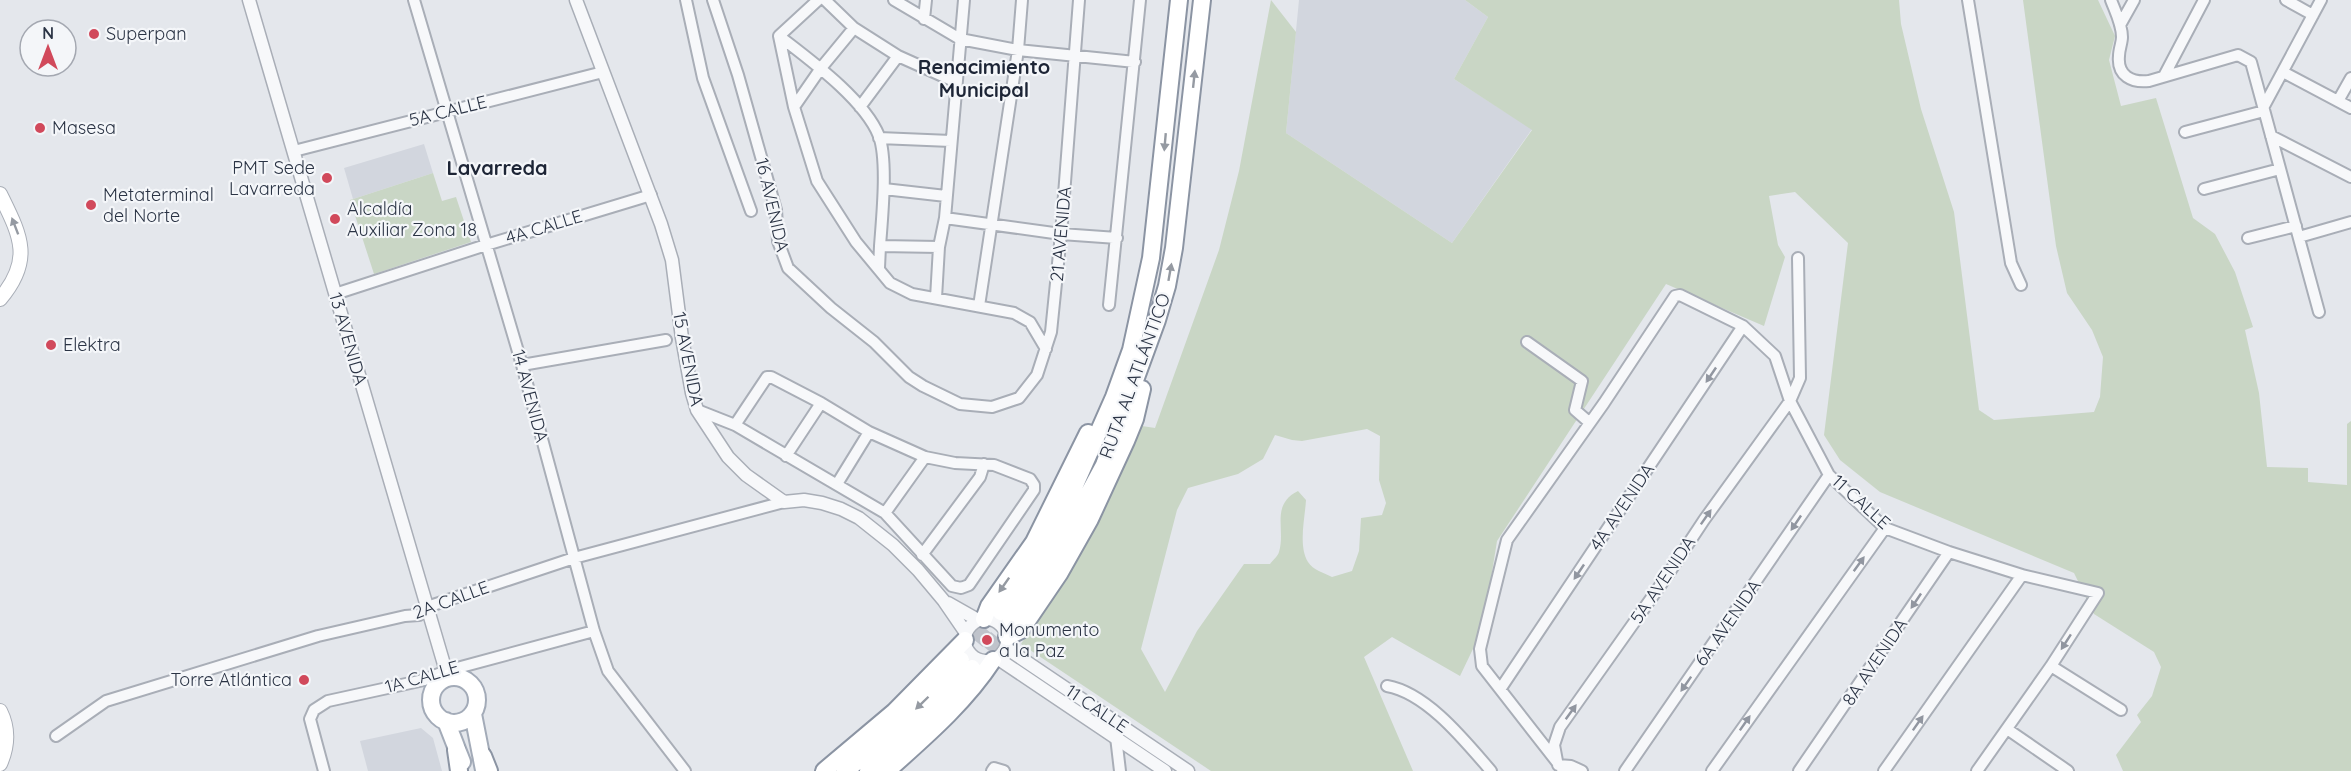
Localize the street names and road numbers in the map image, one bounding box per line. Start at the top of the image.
street label: 5A CALLE [407,90,489,131]
street label: 16 AVENIDA [751,156,795,254]
street label: 21 AVENIDA [1045,185,1076,283]
street label: 4A CALLE [503,204,585,249]
street label: 13 AVENIDA [324,290,373,388]
street label: RUTA AL ATLÁNTICO [1094,290,1175,462]
street label: 15 AVENIDA [668,310,709,408]
street label: 14 AVENIDA [507,347,554,445]
street label: 4A AVENIDA [1584,458,1659,555]
street label: 11 CALLE [1827,469,1895,534]
street label: 5A AVENIDA [1625,531,1700,628]
street label: 2A CALLE [410,575,492,624]
street label: 6A AVENIDA [1689,575,1766,670]
street label: 8A AVENIDA [1837,613,1912,710]
street label: 1A CALLE [382,655,462,698]
street label: 11 CALLE [1061,679,1133,738]

